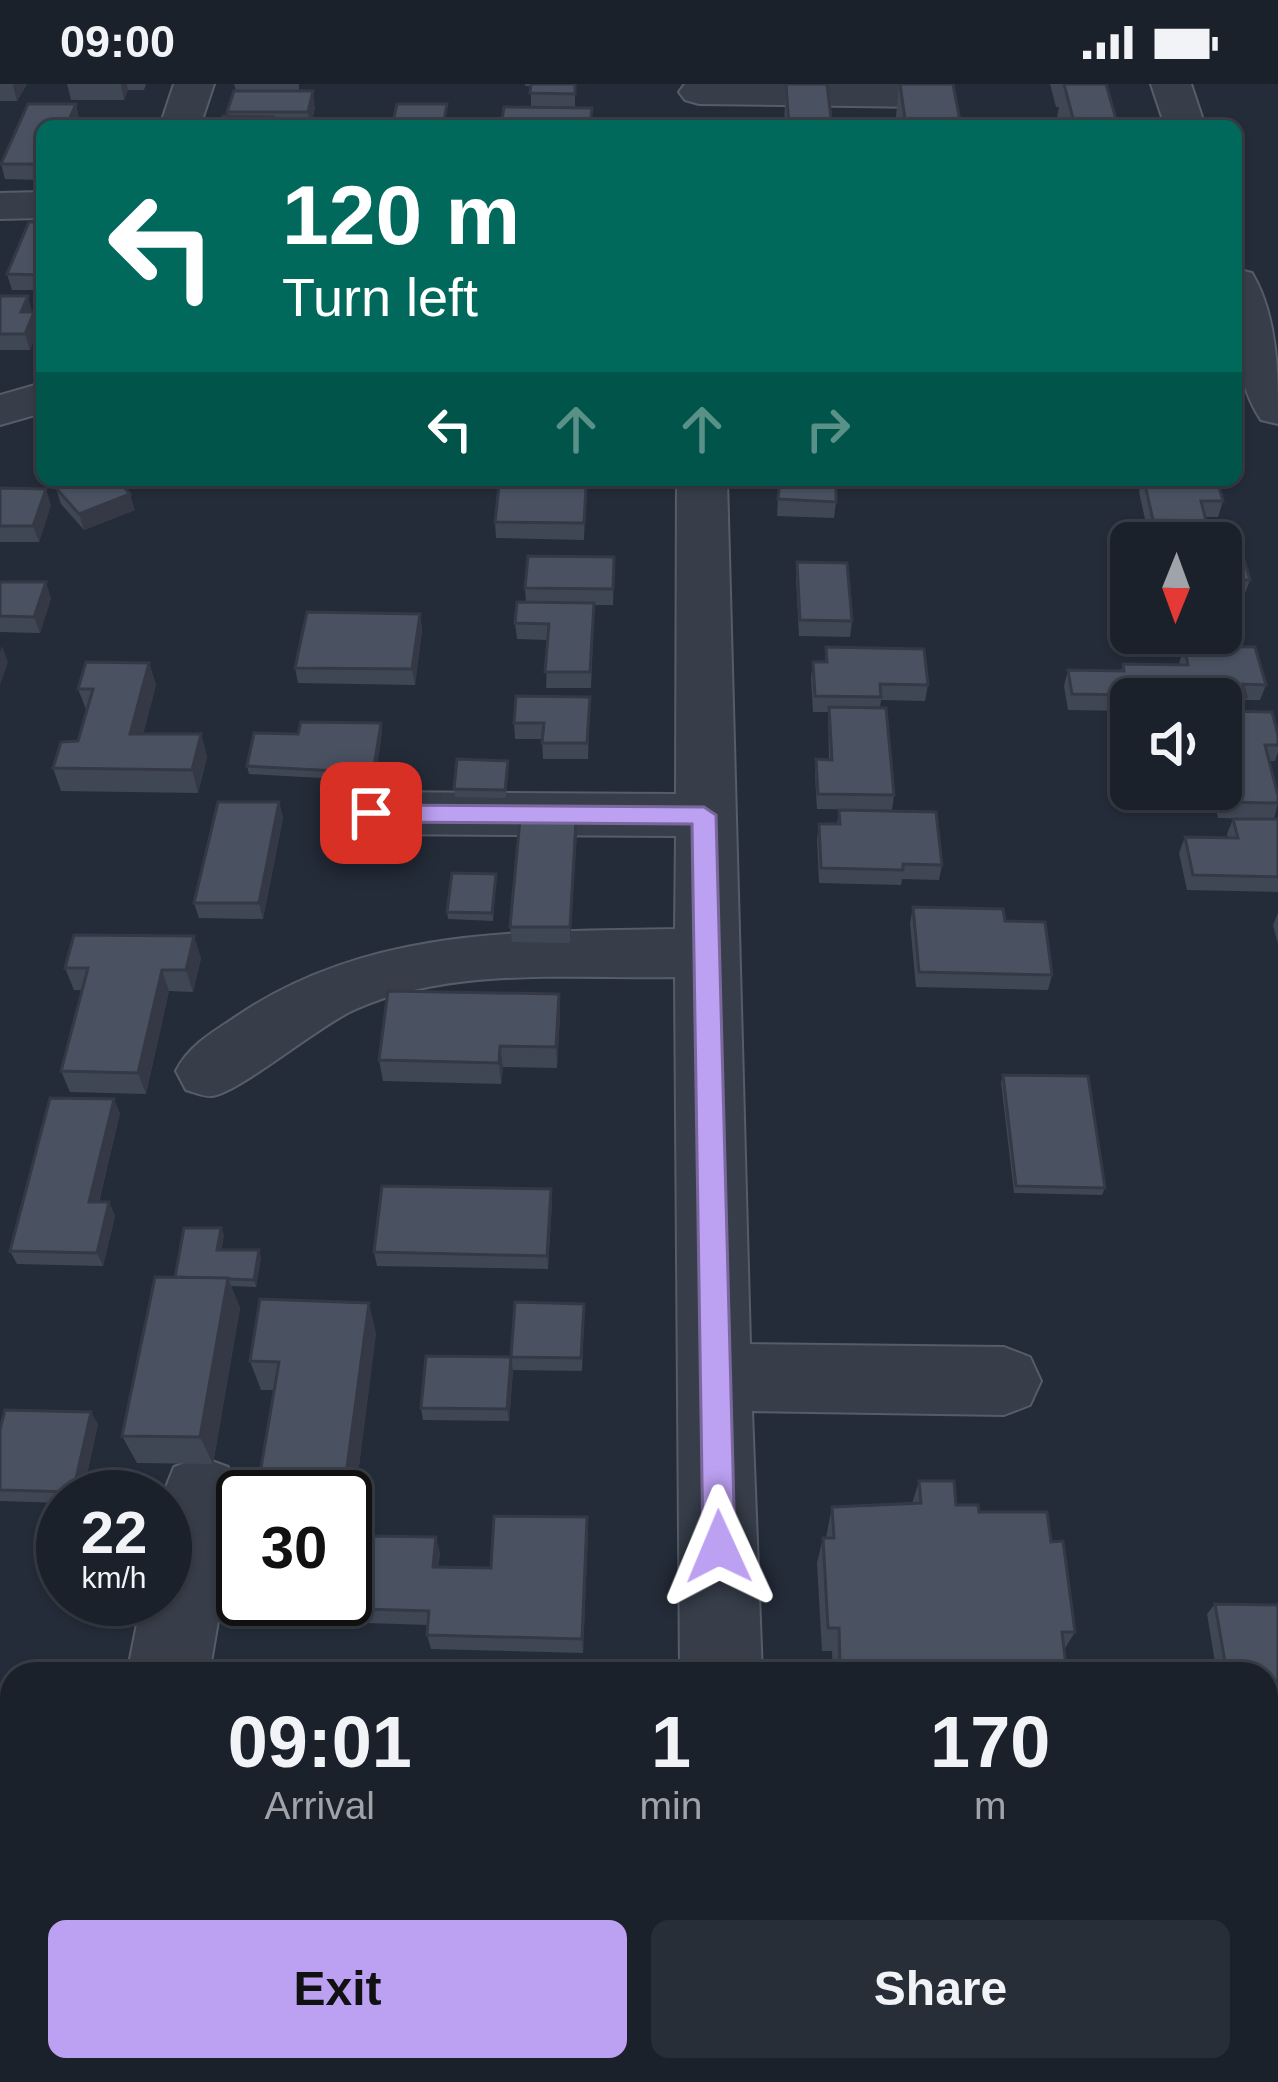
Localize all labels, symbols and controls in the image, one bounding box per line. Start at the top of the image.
text: 09:00 [60,16,175,67]
icon: left [84,168,240,324]
text: 120 m [282,168,520,262]
text: Turn left [282,267,478,327]
icon: left [417,396,483,462]
icon: ahead [543,396,609,462]
icon: ahead [669,396,735,462]
icon: right [795,396,861,462]
north arrow [1110,522,1242,654]
map controls [1110,522,1242,810]
button: sound [1110,678,1242,810]
pin [320,762,422,864]
icon: arrive [338,780,404,846]
speed limit sign: 30 [216,1470,372,1626]
position arrow [656,1484,782,1610]
text: 22 [81,1499,147,1566]
text: km/h [81,1561,147,1594]
text: 09:01 [228,1702,412,1782]
text: 1 [651,1702,691,1782]
text: 170 [930,1702,1050,1782]
text: Arrival [265,1784,375,1827]
text: min [640,1784,702,1827]
text: m [974,1784,1006,1827]
button: Exit [48,1920,627,2058]
button: Share [651,1920,1230,2058]

